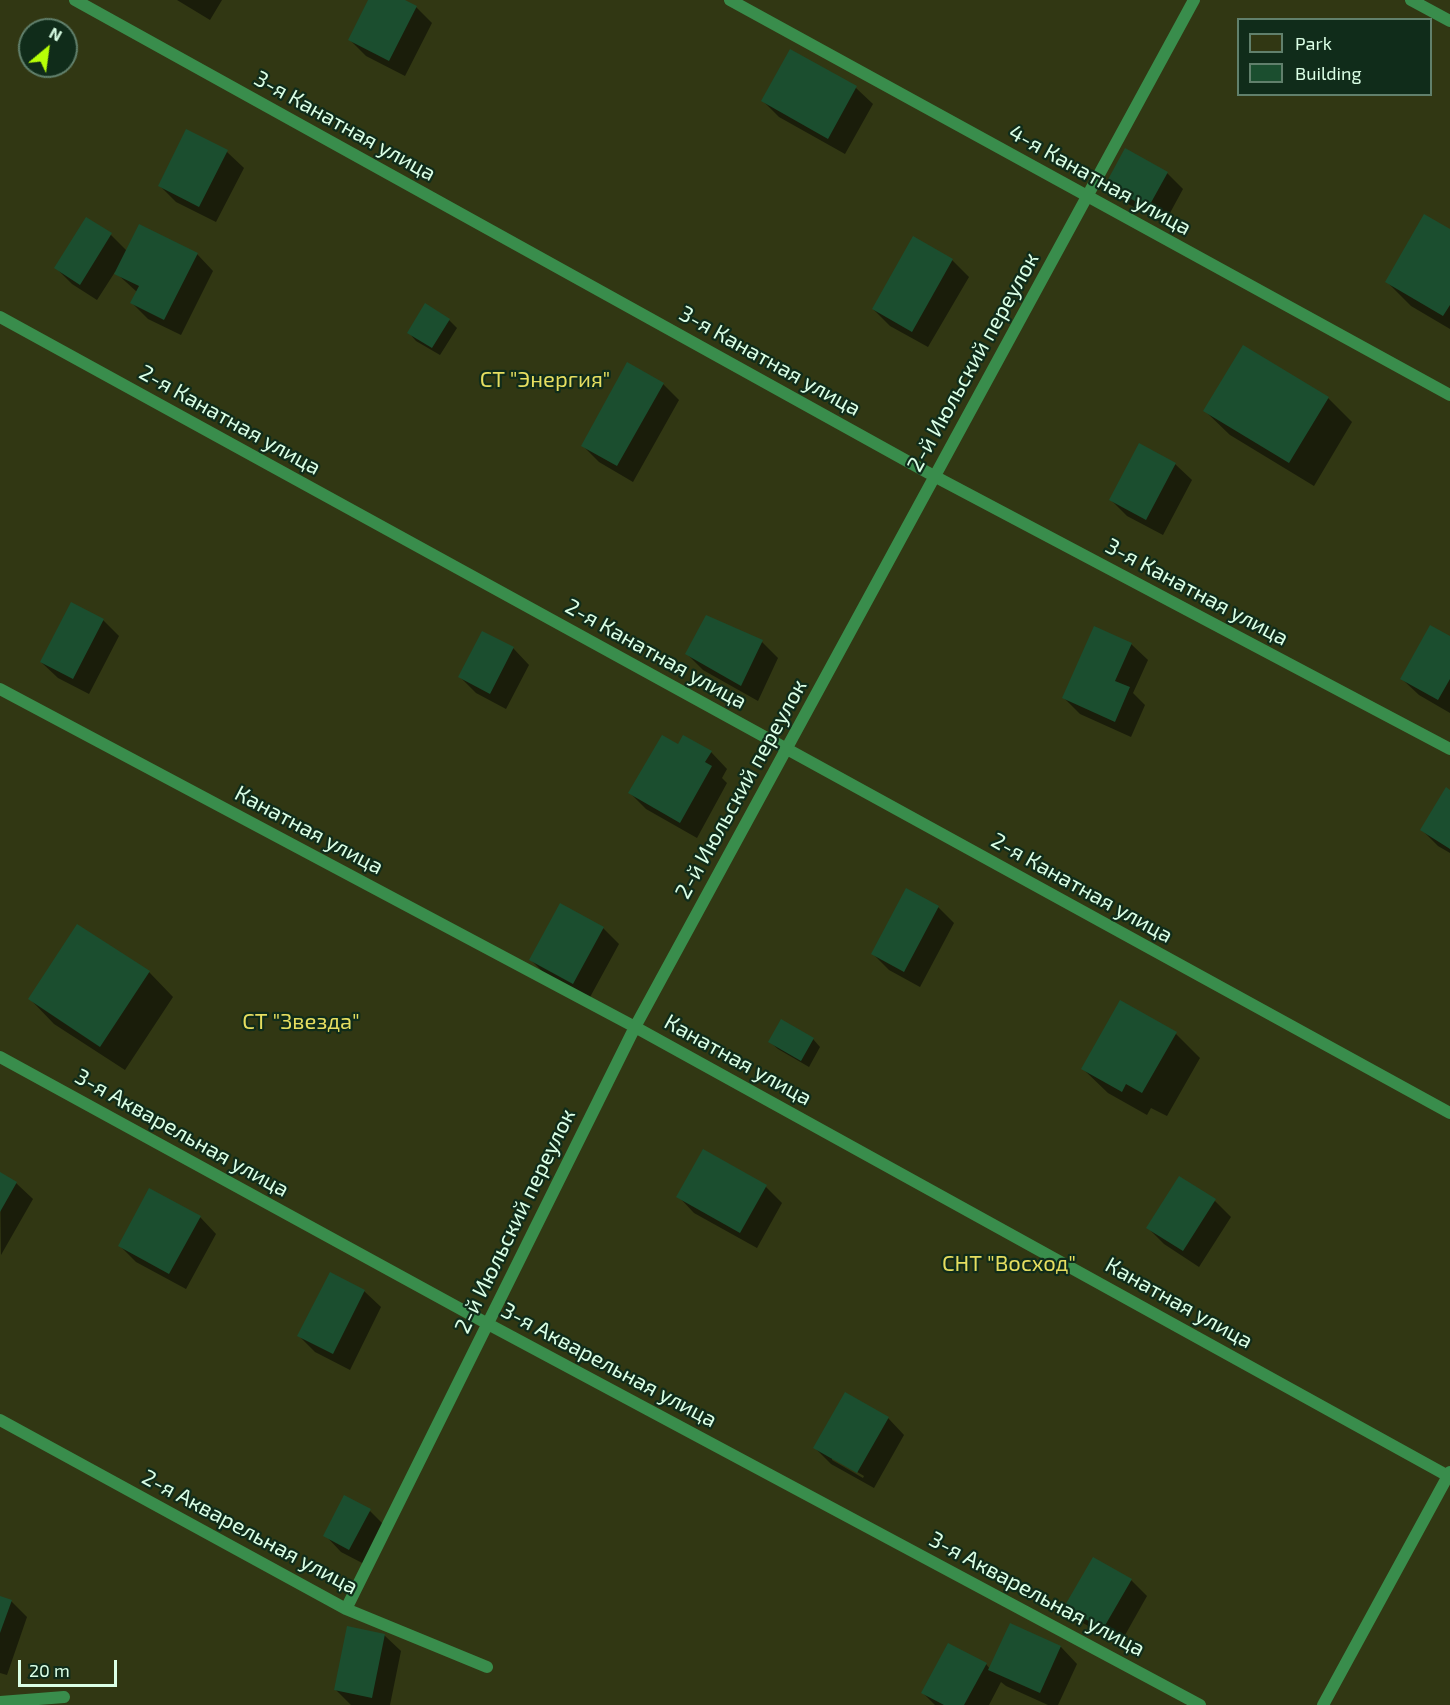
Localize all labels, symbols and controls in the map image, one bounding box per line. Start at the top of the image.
north arrow [18,18,78,78]
legend [1237,18,1432,96]
text: N [46,22,66,45]
text: Park [1295,32,1332,54]
text: Building [1295,62,1362,84]
street label: 3-я Канатная улица [250,65,440,187]
street label: 4-я Канатная улица [1004,119,1196,241]
street label: 2-й Июльский переулок [902,248,1044,476]
street label: 3-я Канатная улица [675,300,865,422]
street label: 2-я Канатная улица [135,359,325,481]
park label: СТ "Энергия" [480,367,610,393]
street label: 3-я Канатная улица [1101,533,1293,651]
street label: 2-я Канатная улица [561,593,751,715]
street label: 2-й Июльский переулок [670,675,812,903]
street label: Канатная улица [230,780,388,880]
street label: 2-я Канатная улица [987,827,1177,949]
park label: СТ "Звезда" [242,1009,360,1035]
street label: Канатная улица [660,1009,816,1111]
street label: 3-я Акварельная улица [70,1063,294,1203]
street label: 2-й Июльский переулок [449,1104,581,1338]
park label: СНТ "Восход" [942,1251,1076,1277]
street label: Канатная улица [1101,1252,1257,1354]
street label: 3-я Акварельная улица [497,1297,721,1433]
street label: 2-я Акварельная улица [138,1464,362,1600]
street label: 3-я Акварельная улица [925,1526,1149,1662]
scale bar [21,1648,120,1686]
text: 20 m [29,1659,70,1681]

